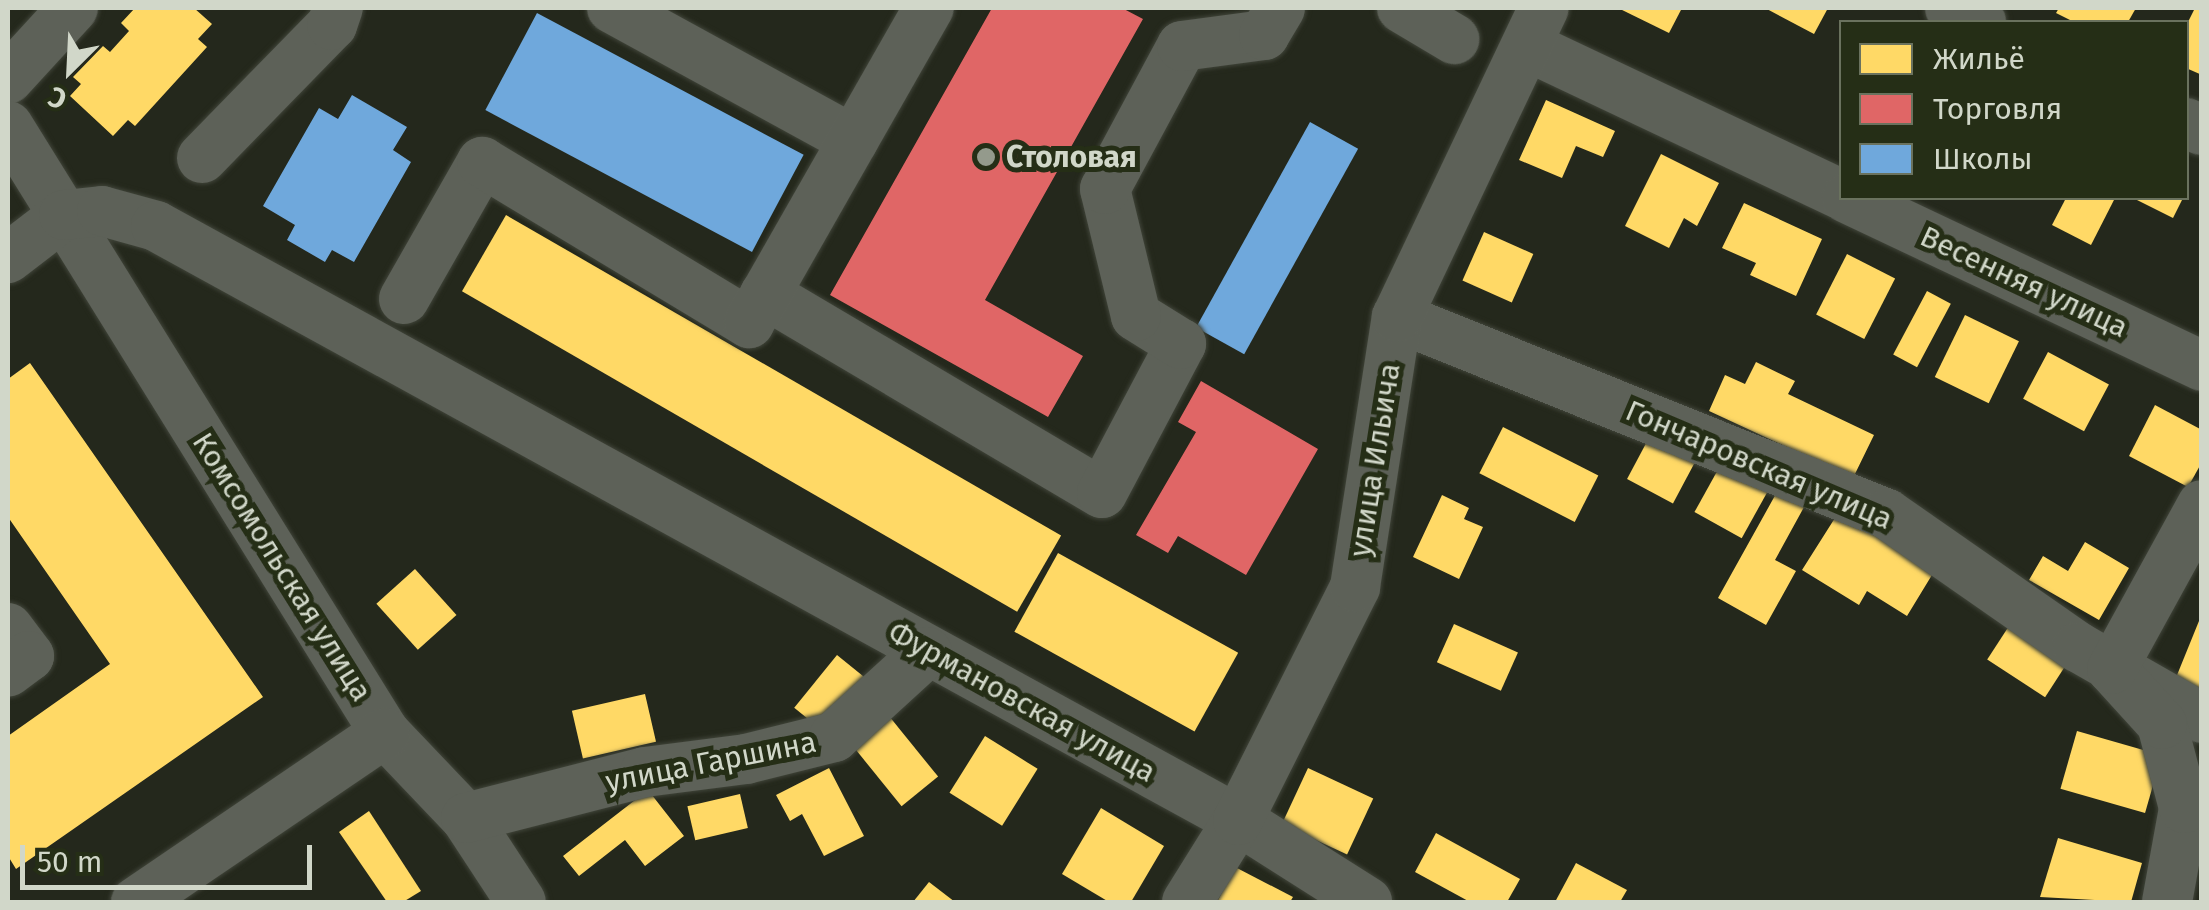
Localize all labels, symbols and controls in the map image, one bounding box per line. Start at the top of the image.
north arrow [20,20,120,120]
legend [1839,20,2189,200]
text: Жильё [1933,41,2025,77]
text: С [44,80,72,116]
text: Торговля [1933,91,2062,127]
place label: Столовая [1006,139,1137,175]
text: Школы [1933,141,2033,177]
marker: Столовая [975,146,997,168]
street label: Весенняя улица [1915,218,2133,346]
street label: улица Ильича [1342,361,1408,559]
street label: Гончаровская улица [1620,392,1898,538]
street label: Комсомольская улица [185,426,379,708]
street label: Фурмановская улица [882,614,1162,790]
street label: улица Гаршина [603,724,819,800]
scale bar [25,825,318,887]
text: 50 m [37,844,102,880]

